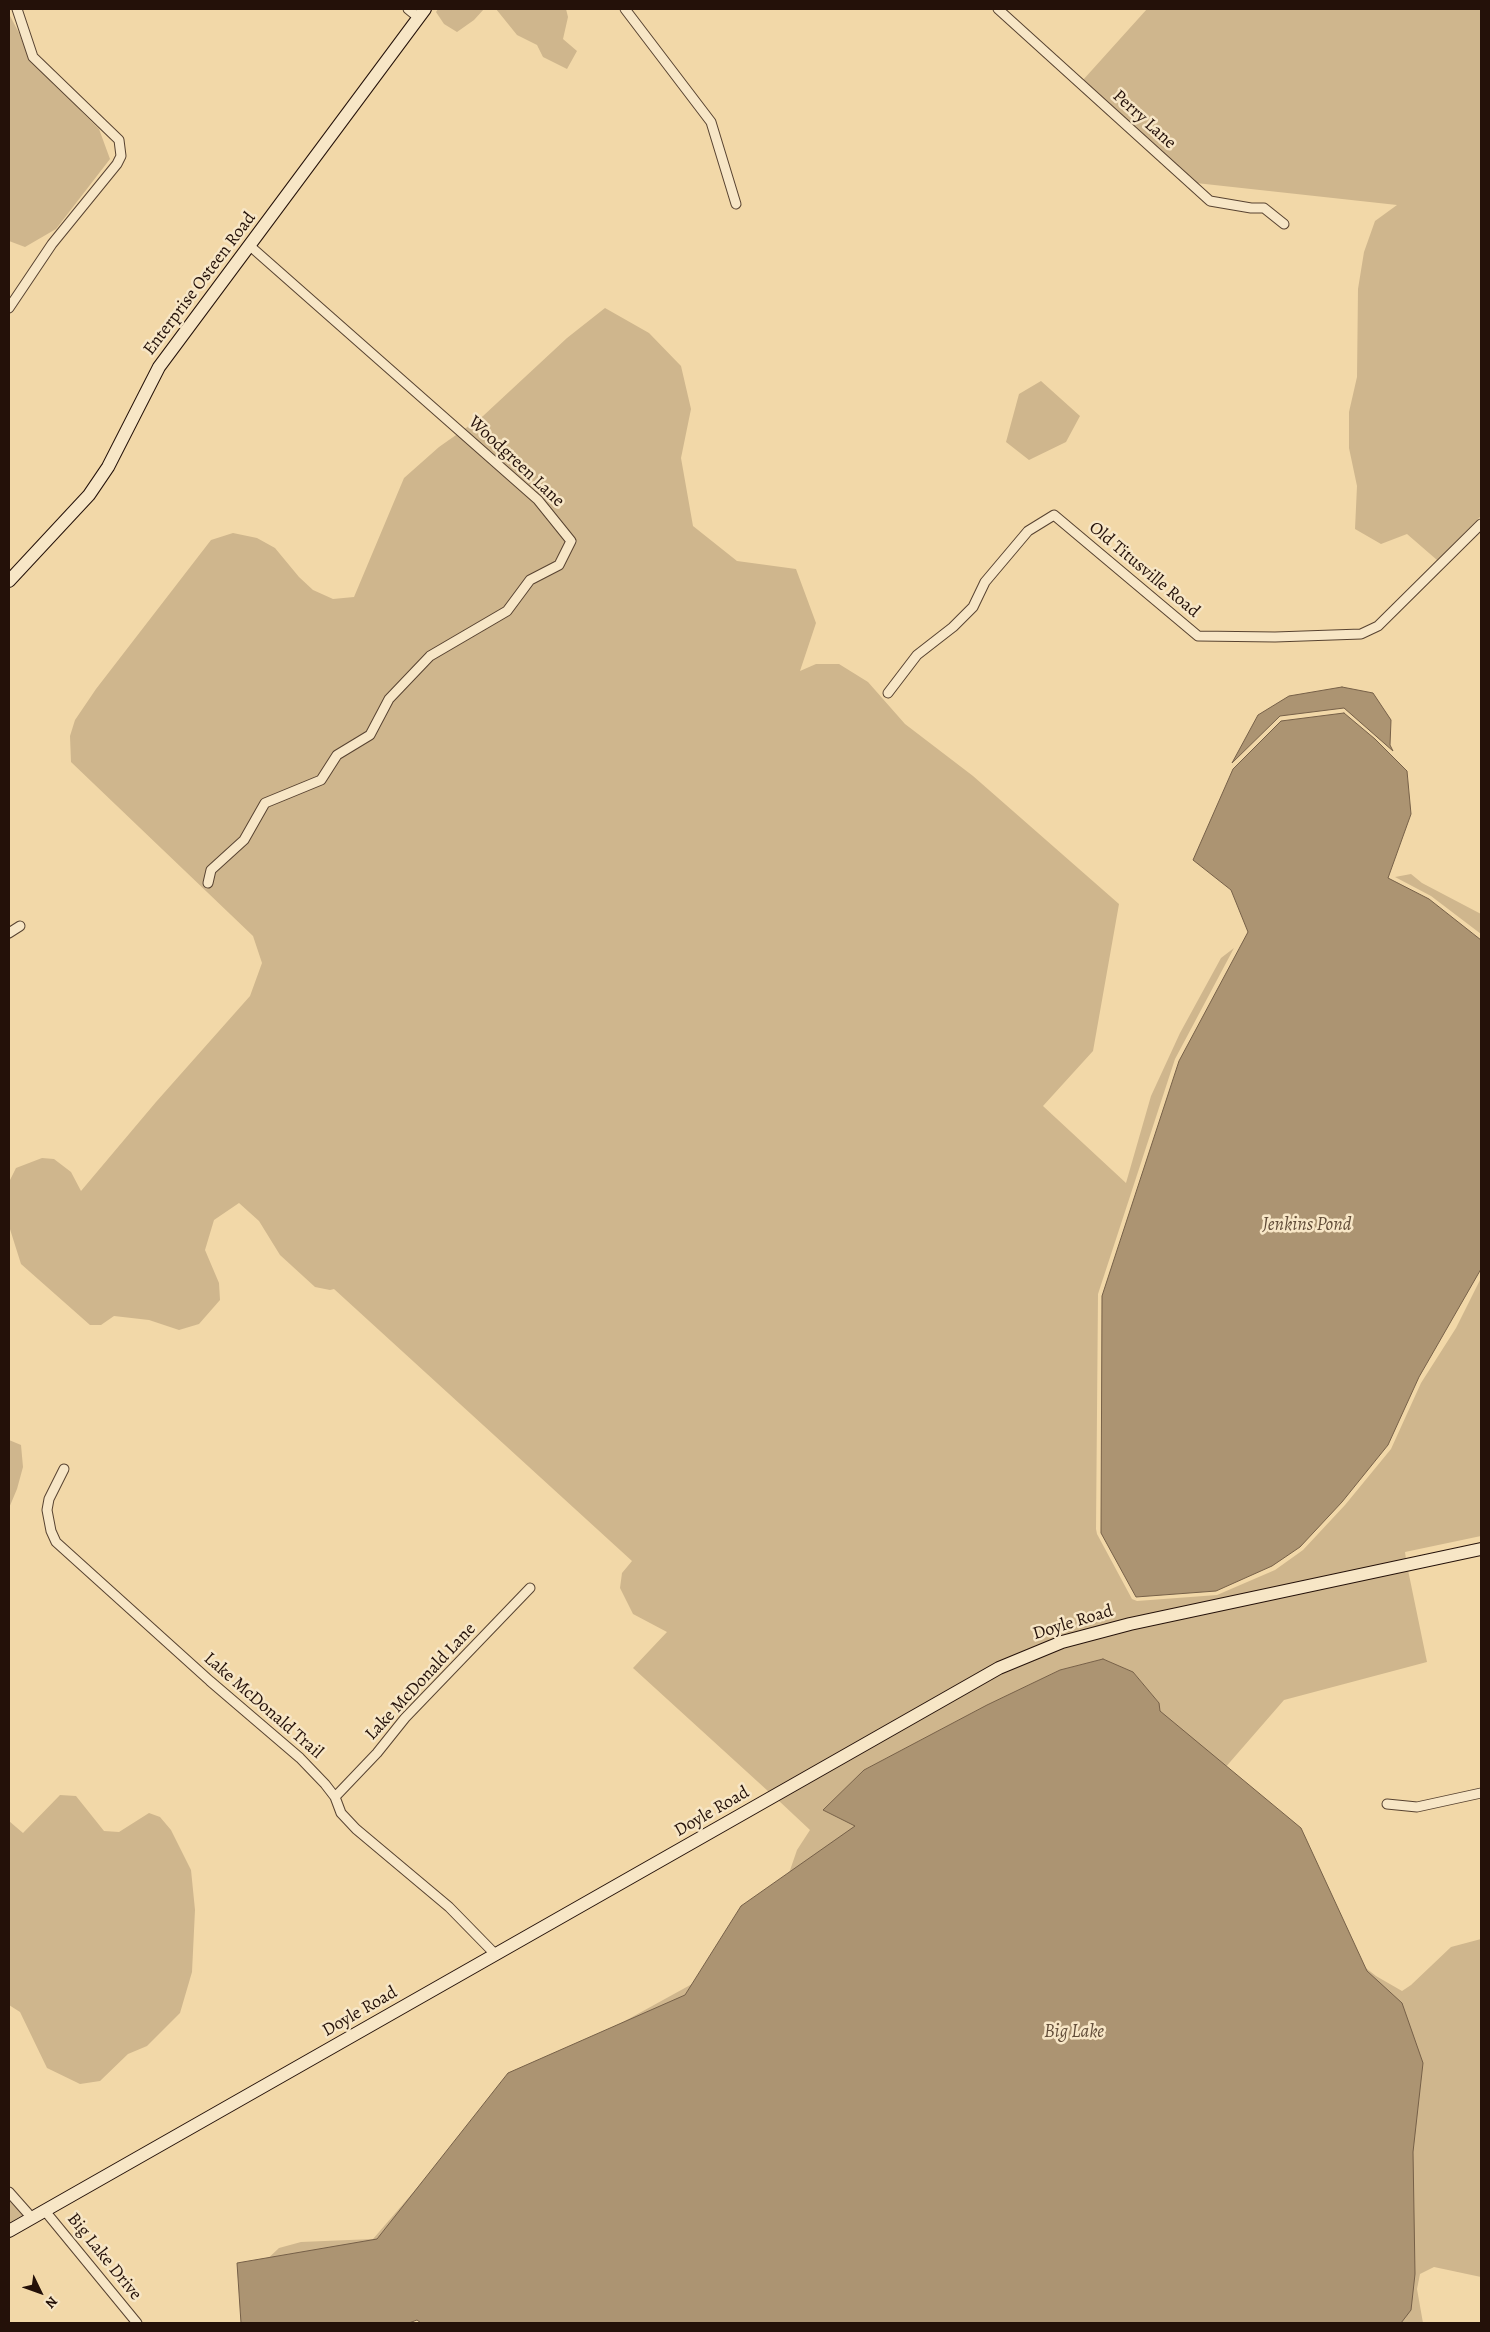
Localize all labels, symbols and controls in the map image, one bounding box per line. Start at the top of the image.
street label: Perry Lane [1108,86,1180,154]
street label: Enterprise Osteen Road [139,208,261,360]
street label: Woodgreen Lane [463,412,569,512]
street label: Old Titusville Road [1084,517,1204,623]
water label: Jenkins Pond [1262,1214,1352,1236]
street label: Doyle Road [1030,1601,1116,1645]
street label: Lake McDonald Lane [361,1619,481,1745]
street label: Lake McDonald Trail [199,1648,327,1764]
street label: Doyle Road [671,1782,753,1842]
street label: Doyle Road [319,1982,401,2042]
water label: Big Lake [1044,2021,1104,2043]
street label: Big Lake Drive [62,2209,146,2305]
north arrow [15,2267,65,2317]
text: N [41,2292,62,2313]

